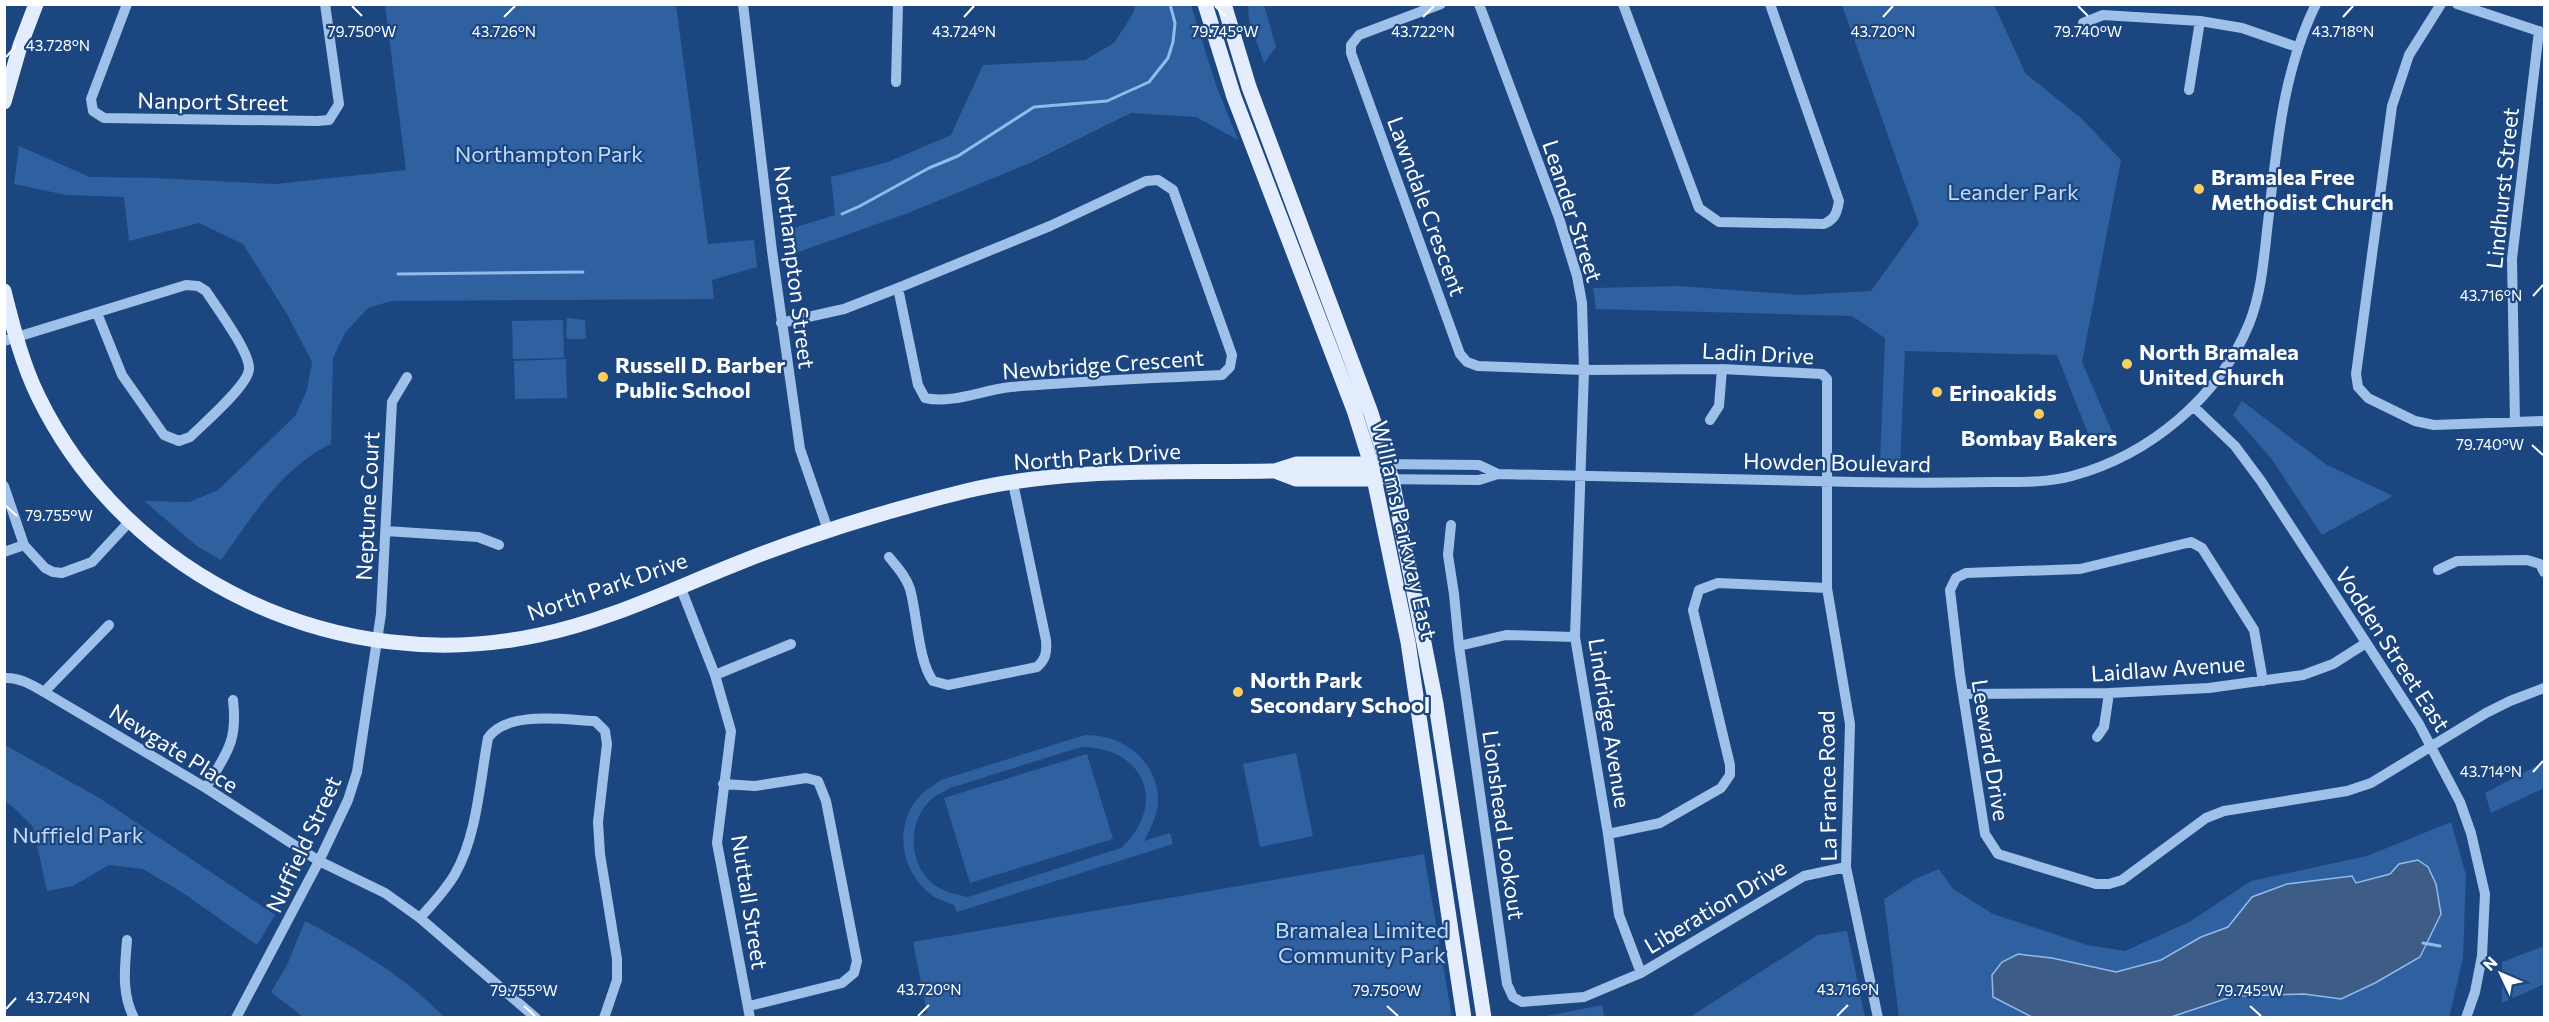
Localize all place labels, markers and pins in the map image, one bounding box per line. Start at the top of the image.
place label: Bramalea Free Methodist Church [2211,163,2394,215]
marker: Bramalea Free Methodist Church [2192,182,2206,196]
place label: North Bramalea United Church [2139,338,2299,390]
place label: Russell D. Barber Public School [615,351,785,403]
marker: North Bramalea United Church [2120,357,2134,371]
marker: Russell D. Barber Public School [596,370,610,384]
place label: Erinoakids [1949,379,2057,406]
marker: Erinoakids [1930,385,1944,399]
marker: Bombay Bakers [2032,407,2046,421]
place label: Bombay Bakers [1961,424,2117,451]
place label: North Park Secondary School [1250,666,1430,718]
marker: North Park Secondary School [1231,685,1245,699]

